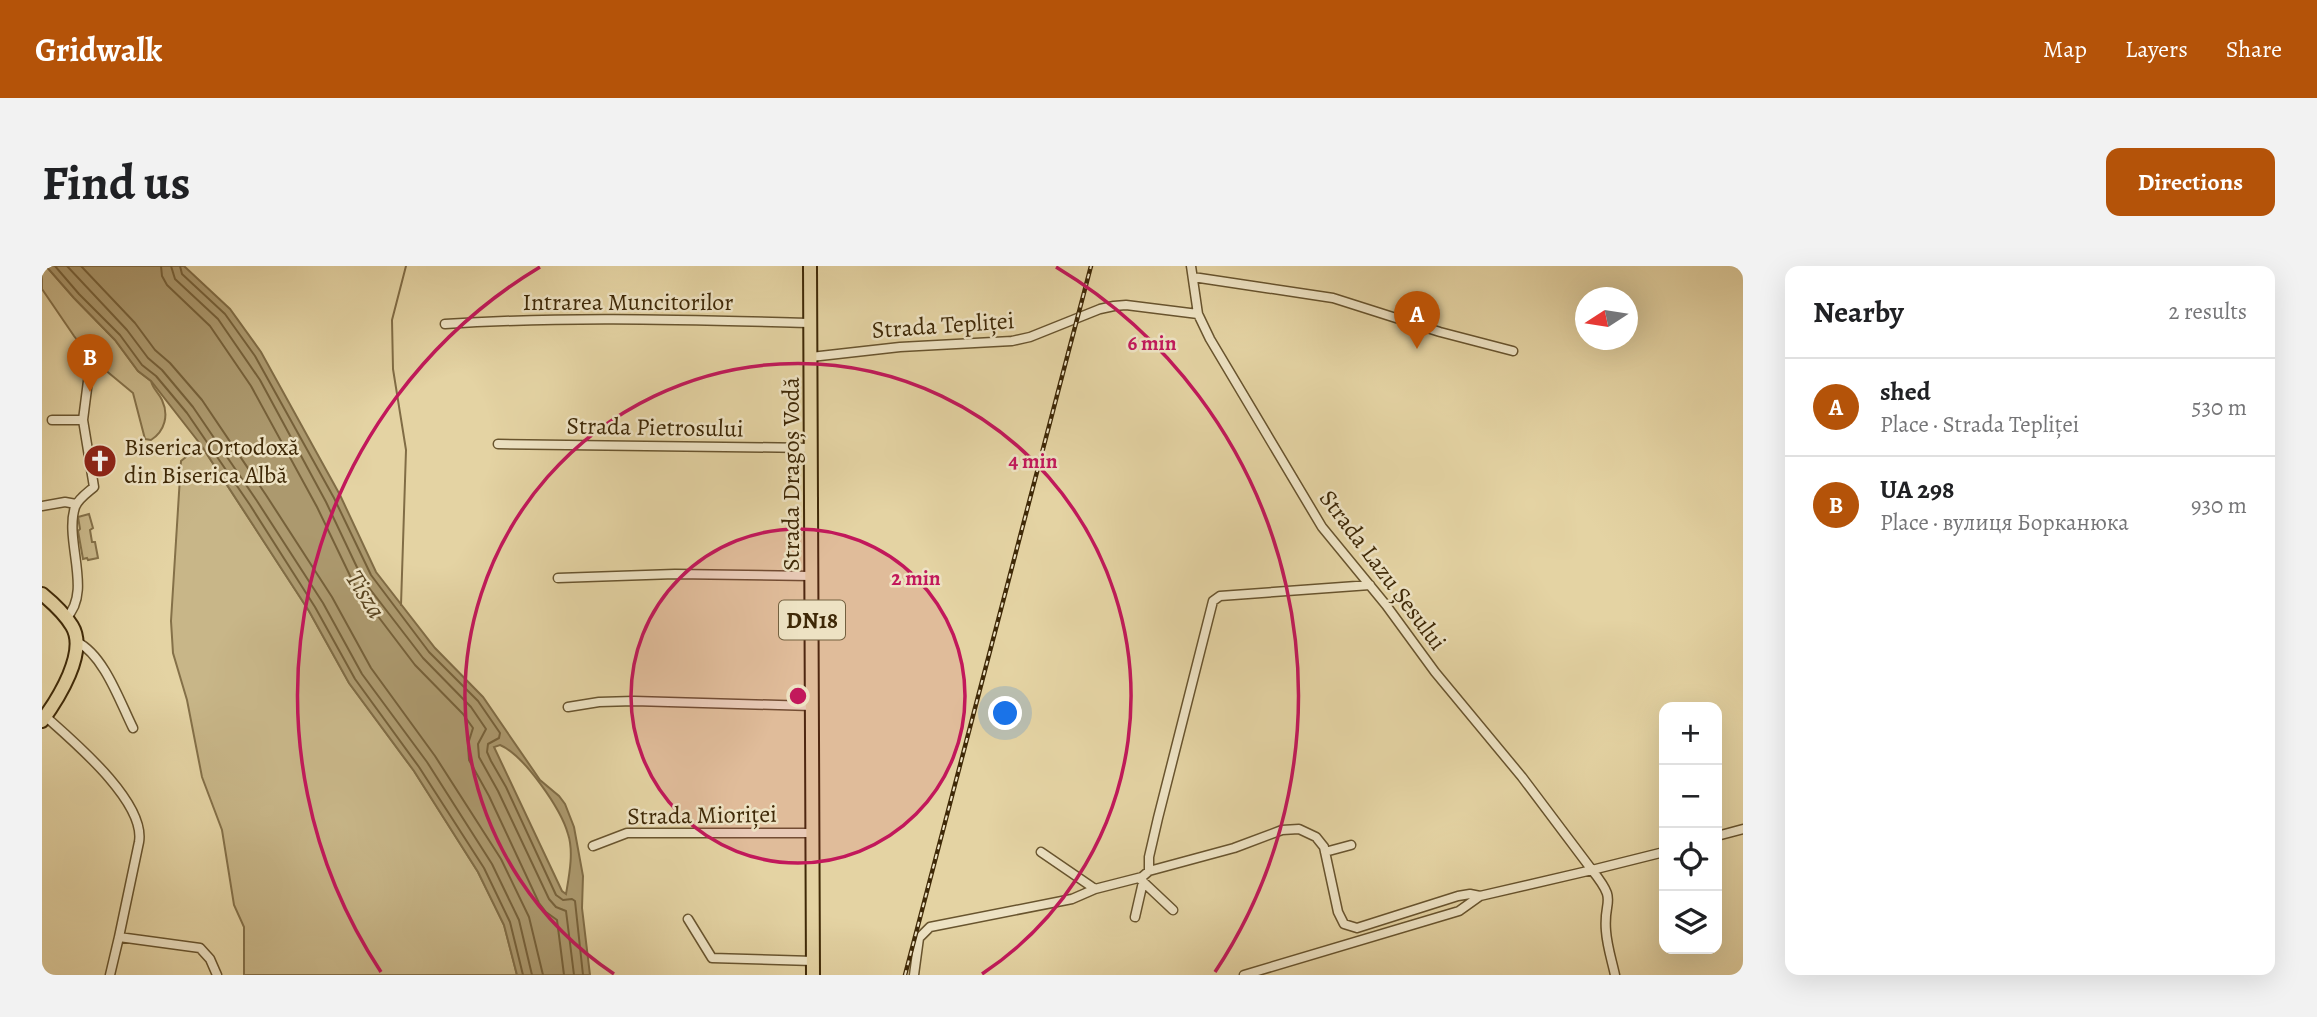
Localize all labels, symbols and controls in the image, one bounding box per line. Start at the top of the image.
text: Gridwalk [35,27,162,72]
text: Map [2043,33,2087,65]
text: Layers [2125,33,2188,65]
text: Share [2226,33,2282,65]
button: Directions [2106,148,2275,216]
text: Find us [42,149,190,216]
street label: Intrarea Muncitorilor [522,286,734,318]
north arrow [1575,287,1638,350]
pin: A [1394,291,1440,349]
text: Nearby [1813,292,1904,332]
text: 2 results [2169,296,2247,327]
street label: Strada Tepliței [871,304,1015,346]
text: 6 min [1128,329,1177,357]
pin: B [67,334,113,392]
text: shed [1880,374,1931,409]
street label: Strada Dragoș Vodă [775,376,807,571]
text: A [1829,392,1843,423]
text: 530 m [2192,392,2247,423]
street label: Strada Pietrosului [566,409,744,445]
text: Place · Strada Tepliței [1880,409,2079,440]
place label: Biserica Ortodoxă din Biserica Albă [124,431,300,491]
church icon: Biserica Ortodoxă din Biserica Albă [81,442,119,480]
text: 4 min [1008,447,1058,475]
text: UA 298 [1880,472,1954,507]
street label: Strada Lazu Șesului [1312,483,1454,657]
text: B [1829,490,1843,521]
text: 930 m [2191,490,2247,521]
text: Place · вулиця Борканюка [1880,507,2129,538]
water label: Tisza [337,563,394,625]
text: 2 min [891,564,941,592]
road number: DN18 [779,600,845,640]
centre of rings [786,684,810,708]
your location [988,696,1022,730]
map controls [1659,702,1722,954]
button: + [1659,702,1722,765]
button: − [1659,765,1722,828]
street label: Strada Mioriței [627,798,777,832]
button: locate [1659,828,1722,891]
button: layers [1659,891,1722,954]

